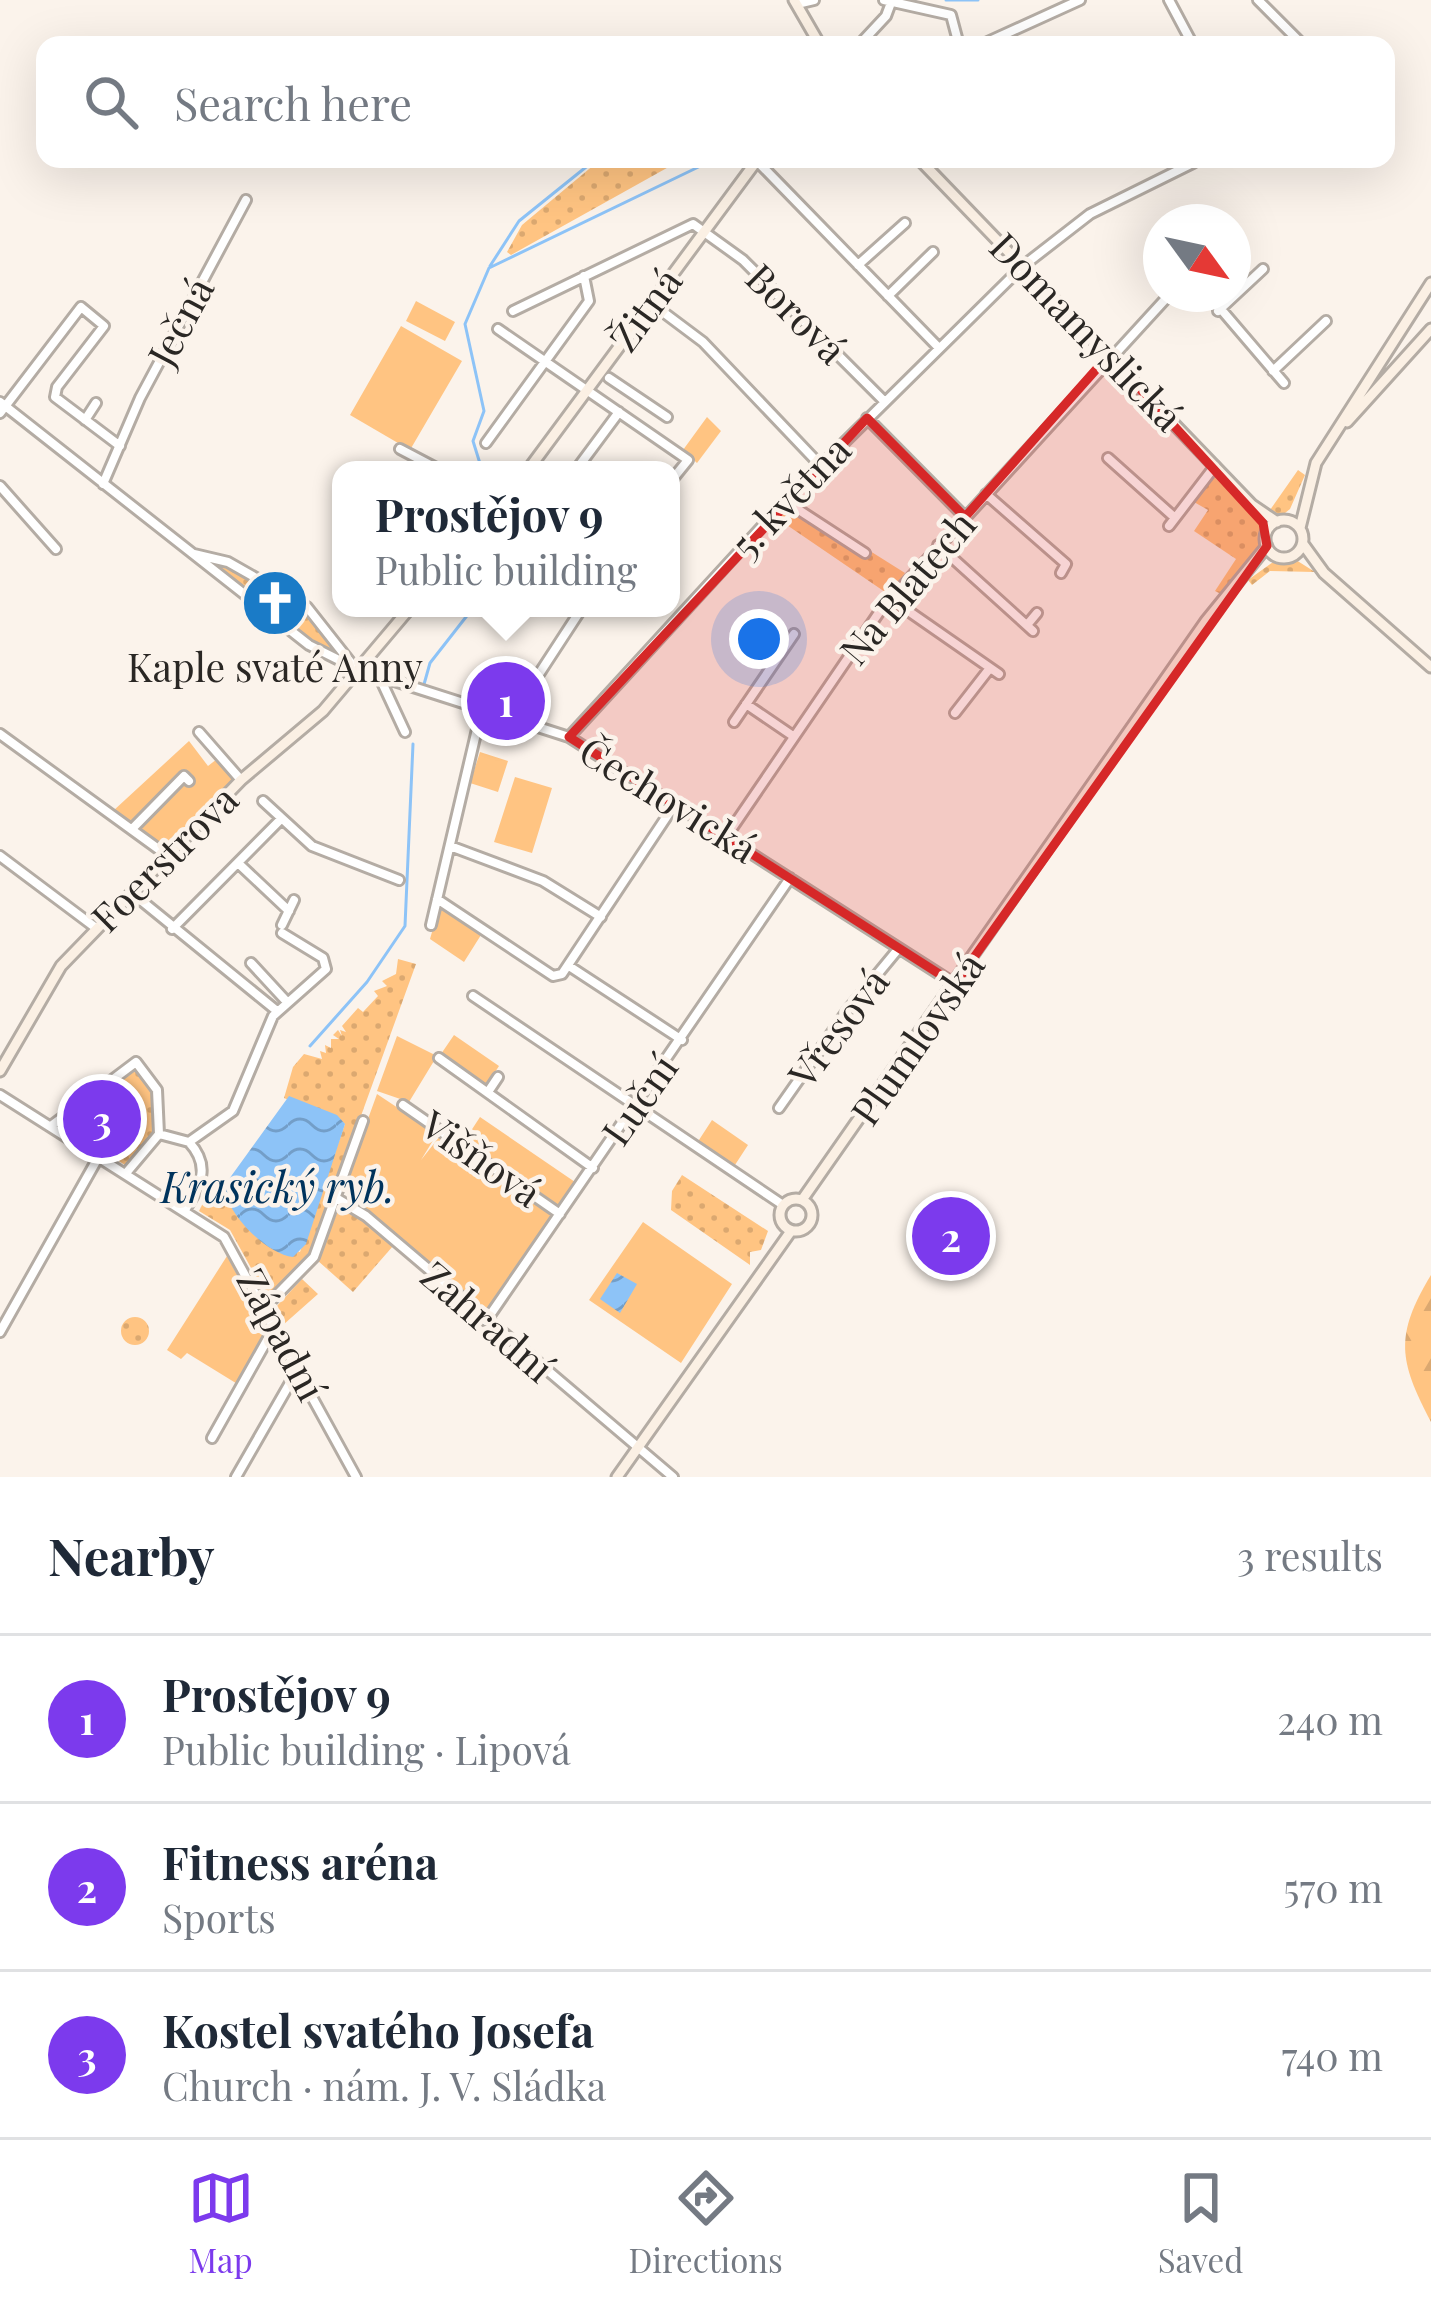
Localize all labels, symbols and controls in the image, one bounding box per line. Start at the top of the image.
search box [36,36,1395,168]
icon: search [78,69,144,135]
text: Search here [174,72,412,132]
north arrow [1143,204,1251,312]
street label: Domamyslická [980,220,1196,441]
street label: Borová [736,251,859,374]
street label: Žitná [597,256,693,361]
street label: Ječná [134,267,224,375]
street label: 5. května [718,423,861,568]
popup [332,461,680,617]
text: Prostějov 9 [375,483,604,543]
street label: Na Blatech [827,499,986,674]
text: Public building [375,543,637,595]
church icon: Kaple svaté Anny [240,568,310,638]
your location [729,609,789,669]
place label: Kaple svaté Anny [127,640,423,692]
pin: 1 [467,656,545,746]
street label: Čechovická [571,723,768,874]
street label: Foerstrova [79,773,248,942]
street label: Plumlovská [838,941,995,1134]
street label: Vřesová [775,956,900,1098]
street label: Luční [589,1043,688,1154]
pin: 3 [63,1074,141,1164]
street label: Višňová [411,1097,553,1218]
water label: Krasický ryb. [159,1158,395,1214]
pin: 2 [912,1191,990,1281]
street label: Zahradní [411,1248,566,1392]
street label: Západní [226,1259,339,1409]
text: Nearby [48,1521,214,1589]
text: 3 results [1237,1529,1383,1581]
text: Prostějov 9 [162,1663,391,1723]
text: 1 [80,1693,94,1745]
text: 240 m [1277,1693,1383,1745]
text: Public building · Lipová [162,1723,571,1775]
text: Fitness aréna [162,1831,438,1891]
text: 2 [77,1861,97,1913]
text: 570 m [1283,1861,1383,1913]
text: Sports [162,1891,276,1943]
text: Kostel svatého Josefa [162,1999,594,2059]
text: 3 [77,2029,97,2081]
text: 740 m [1281,2029,1383,2081]
text: Church · nám. J. V. Sládka [162,2059,606,2111]
tab: Map [188,2165,254,2281]
tab: Directions [629,2165,783,2281]
tab: Saved [1158,2165,1244,2281]

